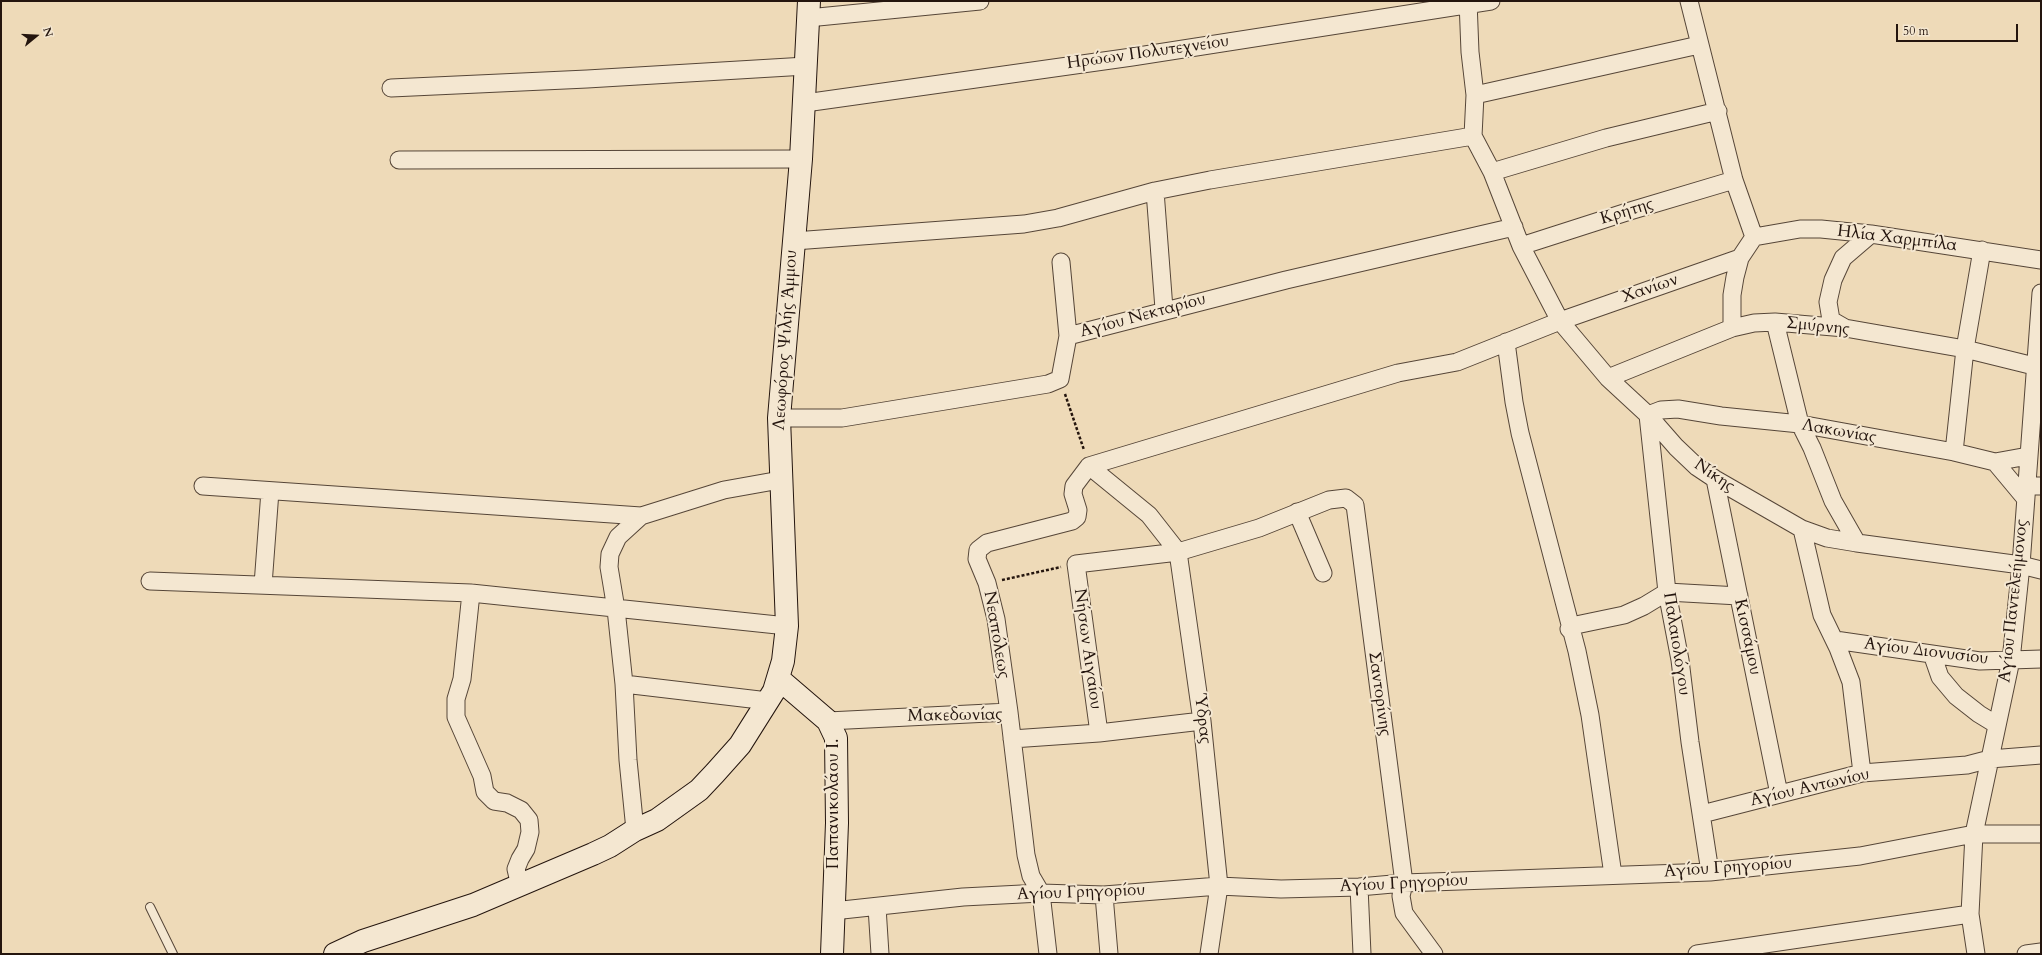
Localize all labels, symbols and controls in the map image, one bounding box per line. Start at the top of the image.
north arrow [16,16,56,56]
scale bar [1898,16,2020,42]
text: 50 m [1903,23,1929,39]
text: N [39,25,56,39]
street label: Ηρώων Πολυτεχνείου [1066,32,1230,74]
street label: Κρήτης [1598,194,1656,230]
street label: Ηλία Χαρμπίλα [1836,222,1958,256]
street label: Λεωφόρος Ψιλής Άμμου [770,249,802,431]
street label: Χανίων [1619,270,1681,308]
street label: Αγίου Νεκταρίου [1078,289,1208,343]
street label: Σμύρνης [1785,314,1851,340]
street label: Λακωνίας [1800,415,1878,449]
street label: Νίκης [1690,455,1738,497]
street label: Αγίου Παντελεήμονος [1995,518,2033,684]
street label: Νήσων Αιγαίου [1068,587,1106,711]
street label: Νεαπόλεως [978,590,1014,680]
street label: Παλαιολόγου [1658,591,1694,697]
street label: Κισσάμου [1729,597,1765,677]
street label: Αγίου Διονυσίου [1863,634,1989,670]
street label: Σαντορίνης [1363,650,1395,738]
street label: Ύδρας [1189,693,1215,745]
street label: Μακεδωνίας [907,705,1003,727]
street label: Παπανικολάου Ι. [824,739,844,869]
street label: Αγίου Αντωνίου [1748,764,1872,812]
street label: Αγίου Γρηγορίου [1663,853,1793,883]
street label: Αγίου Γρηγορίου [1339,870,1469,898]
street label: Αγίου Γρηγορίου [1016,881,1146,905]

